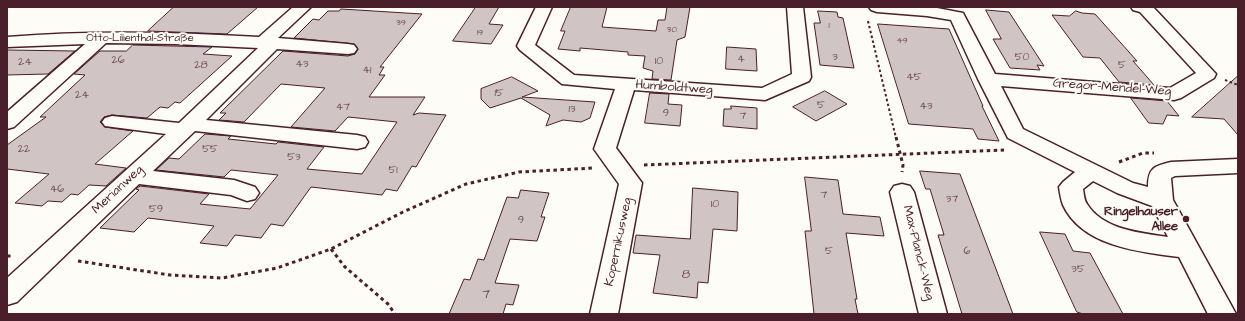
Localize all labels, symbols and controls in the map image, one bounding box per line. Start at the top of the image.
house number: 39 [396,18,406,28]
house number: 1 [828,21,830,31]
house number: 30 [667,25,677,35]
house number: 19 [477,28,483,38]
street label: Otto-Lilienthal-Straße [86,32,194,46]
house number: 49 [896,36,908,46]
house number: 3 [832,51,838,65]
house number: 50 [1015,51,1029,65]
house number: 4 [737,53,745,67]
house number: 26 [111,54,125,68]
house number: 10 [655,55,663,69]
house number: 24 [18,56,32,70]
house number: 43 [295,58,309,72]
house number: 28 [194,59,208,73]
house number: 5 [1118,59,1126,73]
house number: 41 [363,64,371,78]
house number: 45 [906,71,922,85]
street label: Gregor-Mendel-Weg [1052,76,1172,100]
street label: Humboldtweg [635,78,713,98]
house number: 15 [494,87,504,101]
house number: 24 [75,89,89,103]
house number: 5 [817,99,825,113]
house number: 43 [919,100,933,114]
house number: 47 [336,101,350,115]
house number: 13 [568,103,576,117]
house number: 9 [663,107,669,121]
house number: 7 [740,110,746,124]
house number: 22 [18,143,30,157]
house number: 55 [202,143,218,157]
house number: 53 [287,151,301,165]
street label: Merianweg [89,162,147,218]
house number: 51 [388,164,398,178]
house number: 46 [50,183,64,197]
house number: 7 [821,189,827,203]
house number: 37 [946,193,958,207]
street label: Kopernikusweg [602,196,636,288]
house number: 10 [711,198,719,212]
house number: 59 [149,203,163,217]
street label: Max-Planck-Weg [899,204,937,302]
place label: Ringelhauser Allee [1104,204,1178,235]
house number: 9 [518,214,524,228]
marker: Ringelhauser Allee [1181,214,1191,224]
house number: 5 [825,245,833,259]
house number: 6 [964,245,970,259]
house number: 35 [1071,263,1085,277]
house number: 8 [682,267,690,283]
house number: 7 [482,287,490,303]

